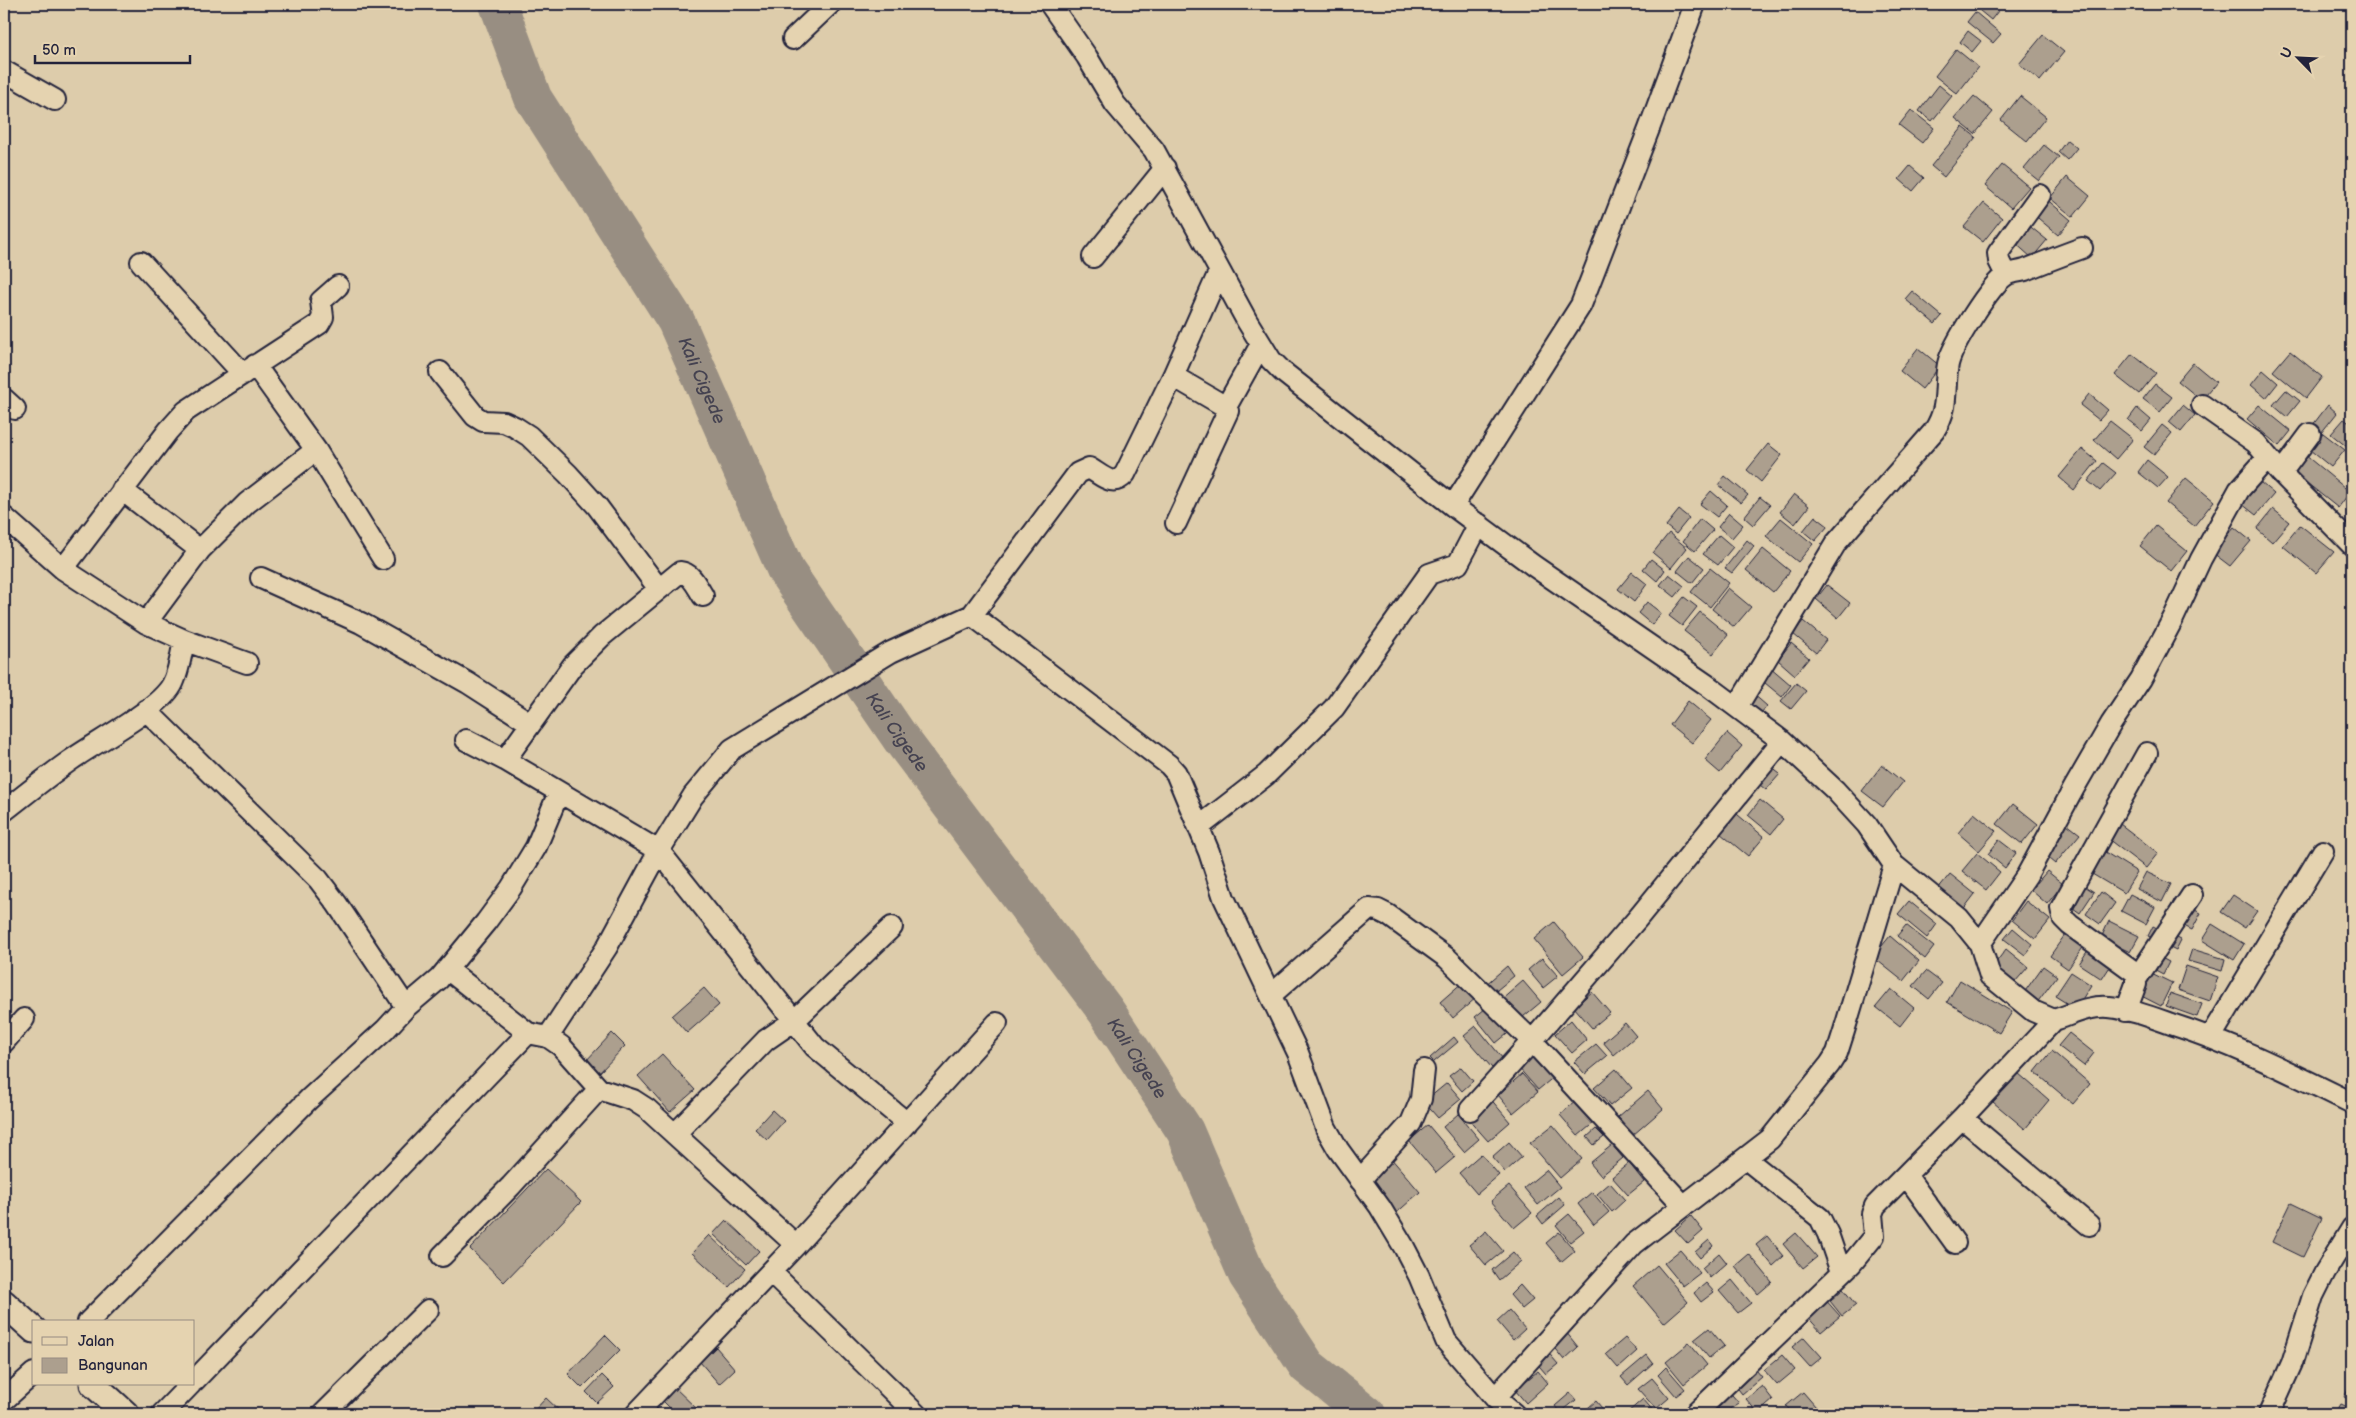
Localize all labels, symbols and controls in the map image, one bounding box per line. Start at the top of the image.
scale bar [35,32,190,64]
north arrow [2274,32,2324,82]
text: 50 m [42,41,76,60]
text: U [2277,45,2296,61]
water label: Kali Cigede [674,334,730,427]
water label: Kali Cigede [862,688,933,776]
water label: Kali Cigede [1103,1014,1171,1103]
legend [32,1320,195,1386]
text: Jalan [78,1332,114,1351]
text: Bangunan [78,1356,148,1375]

